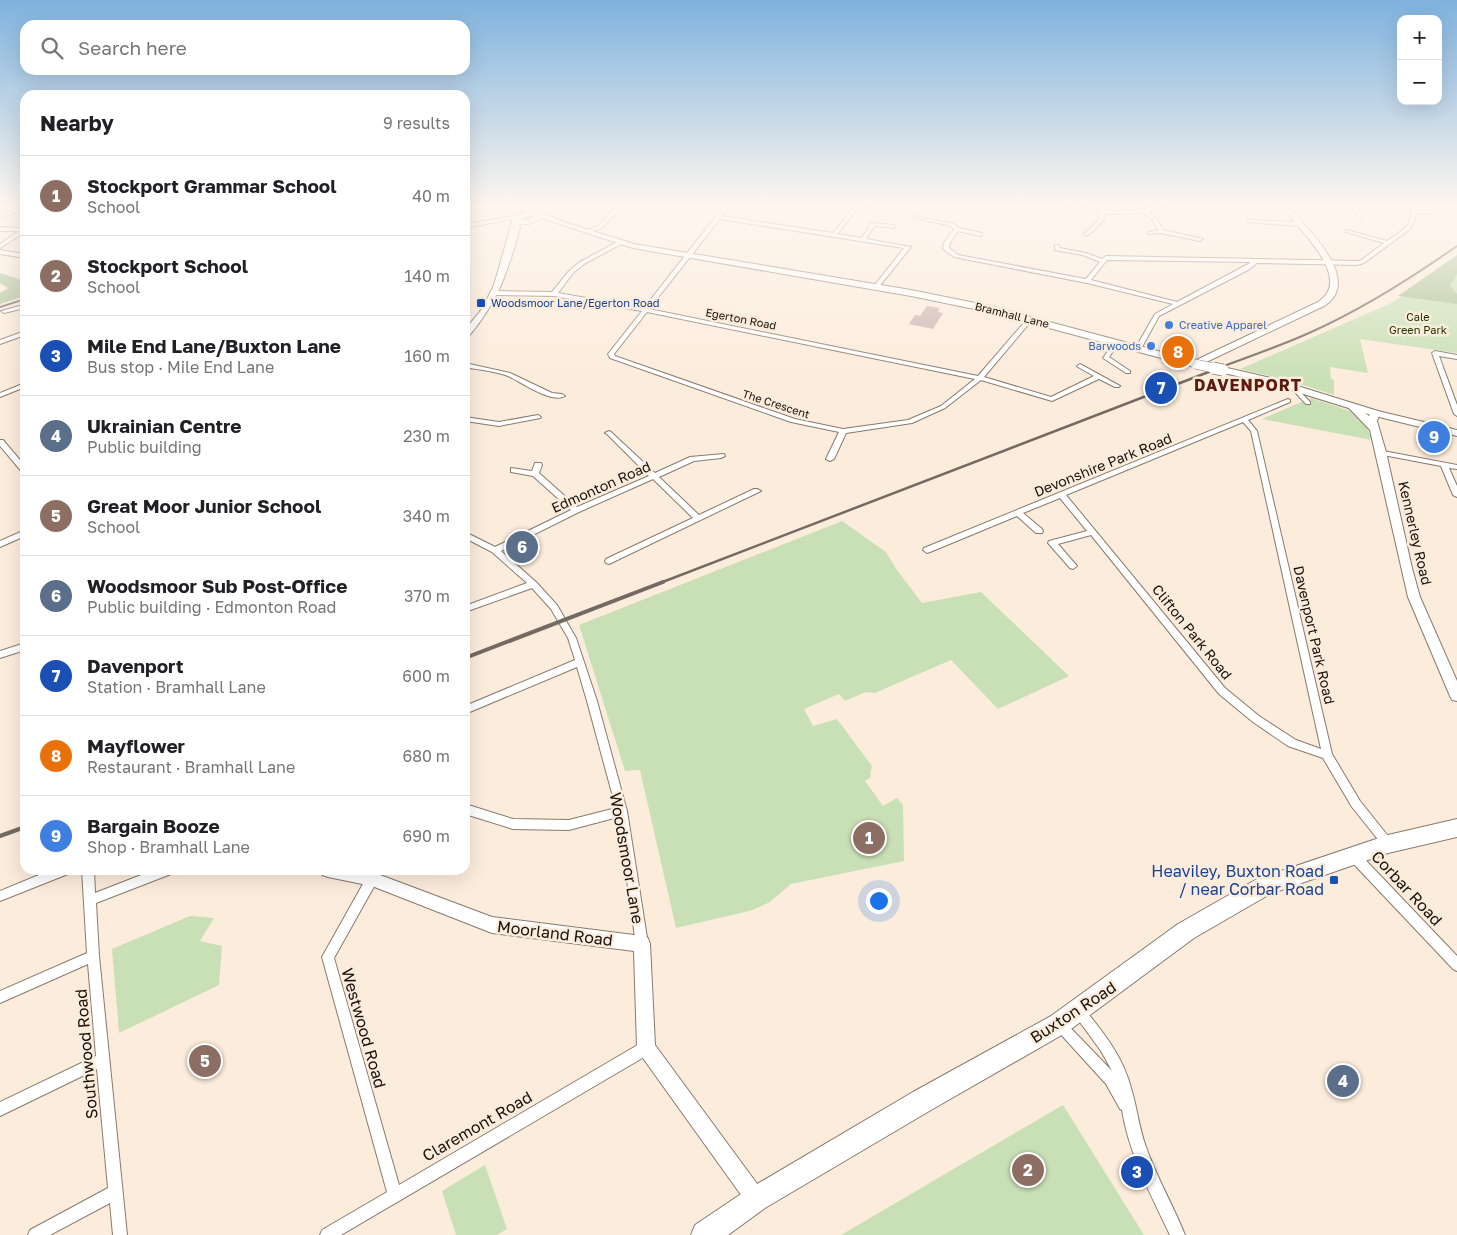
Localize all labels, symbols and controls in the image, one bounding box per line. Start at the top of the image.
map controls [1397,15,1442,105]
button: + [1397,15,1442,60]
search box [20,20,470,75]
icon: search [38,34,66,62]
text: Search here [78,36,187,59]
button: − [1397,60,1442,105]
text: Nearby [40,110,114,136]
text: 9 results [383,113,450,133]
text: Stockport Grammar School [87,174,337,197]
text: 1 [52,186,60,206]
text: 40 m [412,186,450,206]
text: School [87,197,140,217]
text: Stockport School [87,254,248,277]
text: 2 [51,266,61,286]
text: 140 m [404,266,450,286]
text: School [87,277,140,297]
place label: Woodsmoor Lane/Egerton Road [491,296,660,309]
marker: Woodsmoor Lane/Egerton Road [475,297,487,309]
street label: Bramhall Lane [974,299,1051,330]
street label: Egerton Road [705,305,778,332]
park label: Cale Green Park [1389,310,1447,336]
place label: Creative Apparel [1179,318,1267,331]
marker: Creative Apparel [1163,319,1175,331]
pin: 8 [1162,333,1194,371]
text: Mile End Lane/Buxton Lane [87,334,341,357]
place label: Barwoods [1088,339,1141,352]
marker: Barwoods [1145,340,1157,352]
text: 3 [51,346,61,366]
text: 160 m [404,346,450,366]
text: Bus stop · Mile End Lane [87,357,274,377]
pin: 7 [1145,369,1177,407]
district label: DAVENPORT [1194,375,1302,395]
street label: The Crescent [741,387,811,421]
text: Ukrainian Centre [87,414,241,437]
pin: 9 [1418,418,1450,456]
text: 4 [51,426,61,446]
text: 230 m [403,426,450,446]
street label: Devonshire Park Road [1031,429,1174,500]
text: Public building [87,437,202,457]
street label: Edmonton Road [549,457,653,516]
street label: Kennerley Road [1395,479,1436,587]
text: Great Moor Junior School [87,494,321,517]
text: 5 [51,506,61,526]
text: 340 m [403,506,450,526]
text: School [87,517,140,537]
pin: 6 [506,528,538,566]
street label: Davenport Park Road [1290,564,1339,706]
text: Woodsmoor Sub Post-Office [87,574,347,597]
street label: Clifton Park Road [1149,581,1236,683]
text: 6 [51,586,61,606]
text: 370 m [404,586,450,606]
text: Public building · Edmonton Road [87,597,336,617]
text: Davenport [87,654,184,677]
text: 7 [52,666,60,686]
text: 600 m [402,666,450,686]
text: Station · Bramhall Lane [87,677,266,697]
text: Mayflower [87,734,185,757]
text: 8 [51,746,61,766]
text: 680 m [402,746,450,766]
text: Restaurant · Bramhall Lane [87,757,295,777]
street label: Woodsmoor Lane [606,791,648,925]
text: Bargain Booze [87,814,220,837]
pin: 1 [853,819,885,857]
text: 9 [51,826,61,846]
text: 690 m [403,826,450,846]
text: Shop · Bramhall Lane [87,837,250,857]
street label: Corbar Road [1367,846,1447,930]
place label: Heaviley, Buxton Road / near Corbar Road [1151,861,1324,899]
marker: Heaviley, Buxton Road / near Corbar Road [1328,874,1340,886]
your location [866,888,892,914]
street label: Moorland Road [496,916,614,950]
street label: Westwood Road [337,966,391,1090]
street label: Buxton Road [1026,977,1120,1047]
street label: Southwood Road [70,988,102,1120]
pin: 5 [189,1042,221,1080]
pin: 4 [1327,1062,1359,1100]
street label: Claremont Road [419,1086,535,1166]
pin: 2 [1012,1151,1044,1189]
pin: 3 [1121,1153,1153,1191]

